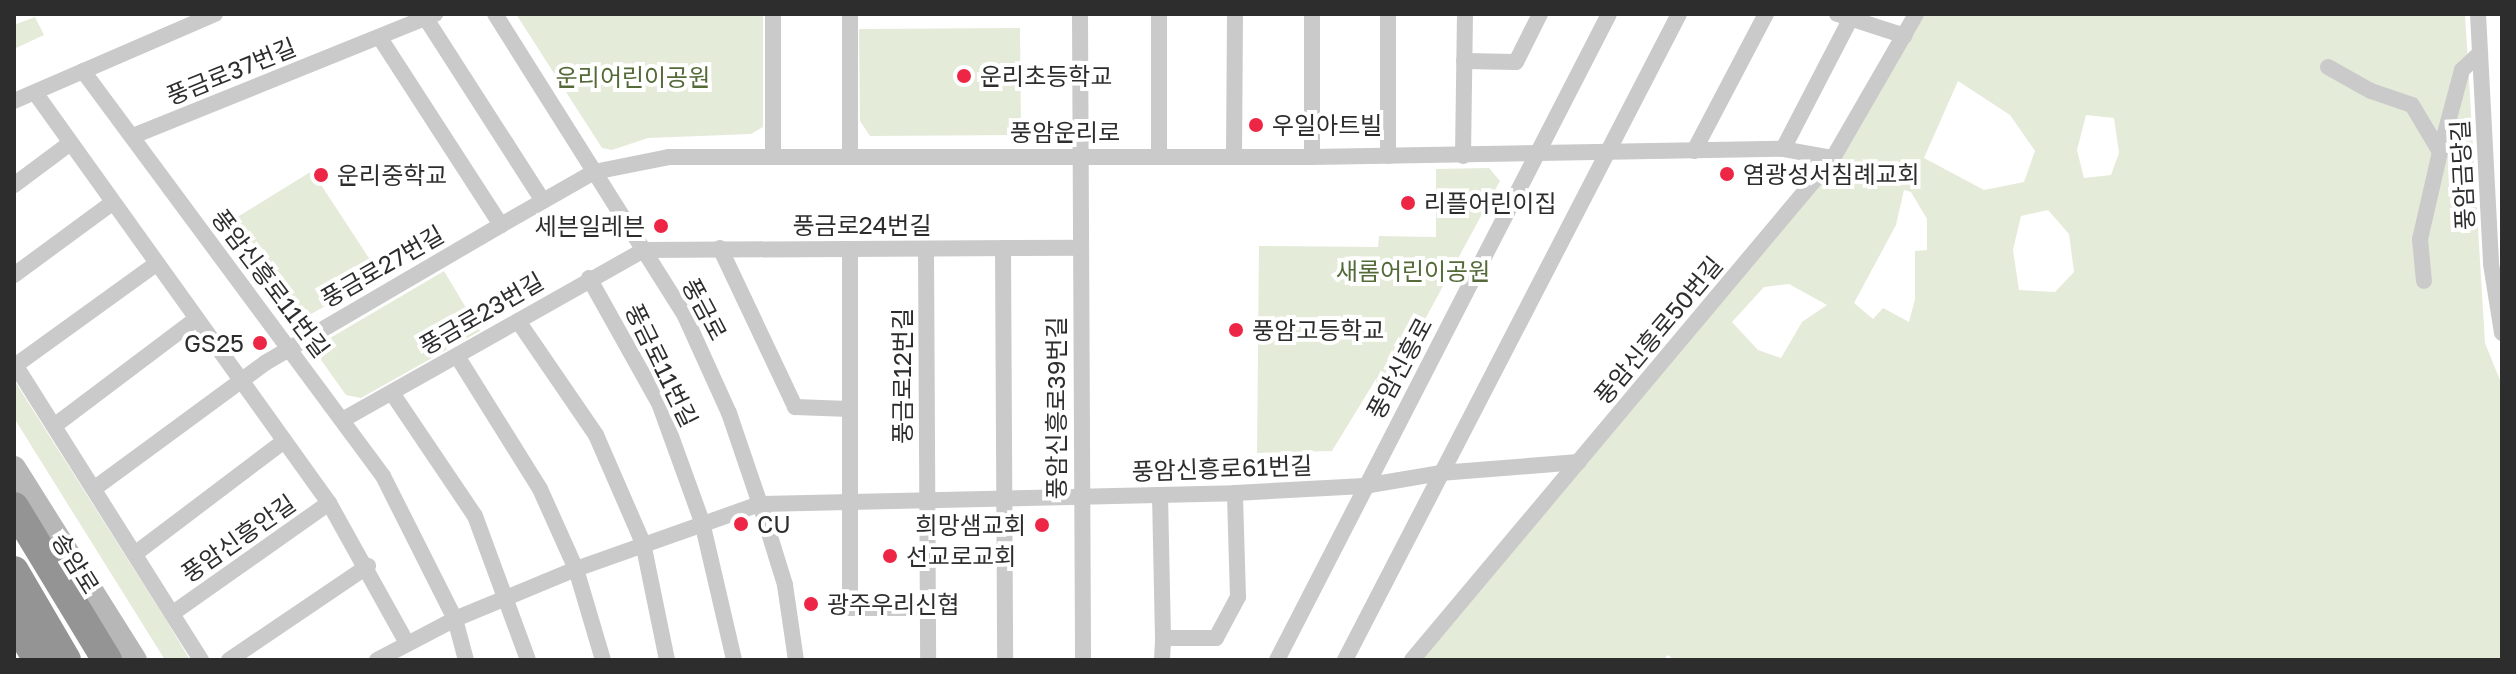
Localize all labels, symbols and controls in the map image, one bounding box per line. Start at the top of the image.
street label: 풍금로37번길 [162,32,300,110]
place label: 운리초등학교 [980,62,1112,90]
park label: 운리어린이공원 [556,63,710,91]
marker: 운리초등학교 [955,67,973,85]
place label: 우일아트빌 [1272,111,1382,139]
marker: 우일아트빌 [1247,116,1265,134]
street label: 풍암운리로 [1010,118,1120,146]
street label: 풍암금당길 [2445,119,2479,231]
place label: 염광성서침례교회 [1743,160,1920,188]
place label: 운리중학교 [337,161,447,189]
marker: 염광성서침례교회 [1718,165,1736,183]
marker: 운리중학교 [312,166,330,184]
place label: 리플어린이집 [1424,189,1556,217]
marker: 리플어린이집 [1399,194,1417,212]
street label: 풍암신흥로11번길 [206,203,336,363]
street label: 풍금로24번길 [793,211,931,239]
place label: 세븐일레븐 [535,212,645,240]
marker: 세븐일레븐 [652,217,670,235]
street label: 풍금로27번길 [315,219,449,313]
street label: 풍암신흥로50번길 [1588,251,1728,409]
park label: 새롬어린이공원 [1336,257,1490,285]
street label: 풍금로23번길 [414,266,548,360]
street label: 풍금로 [677,273,733,345]
street label: 풍금로11번길 [620,299,704,431]
street label: 풍금로12번길 [888,308,916,444]
street label: 풍암신흥로 [1360,313,1438,423]
street label: 풍암신흥로39번길 [1042,316,1070,500]
place label: 풍암고등학교 [1252,316,1384,344]
marker: 풍암고등학교 [1227,321,1245,339]
place label: GS25 [184,329,244,357]
marker: GS25 [251,334,269,352]
street label: 풍암신흥로61번길 [1131,450,1313,486]
street label: 풍암신흥안길 [175,488,301,588]
place label: CU [757,510,791,538]
place label: 희망샘교회 [916,511,1026,539]
marker: CU [732,515,750,533]
marker: 희망샘교회 [1033,516,1051,534]
street label: 송암로 [46,527,106,599]
place label: 선교로교회 [906,542,1016,570]
marker: 선교로교회 [881,547,899,565]
place label: 광주우리신협 [827,590,959,618]
marker: 광주우리신협 [802,595,820,613]

